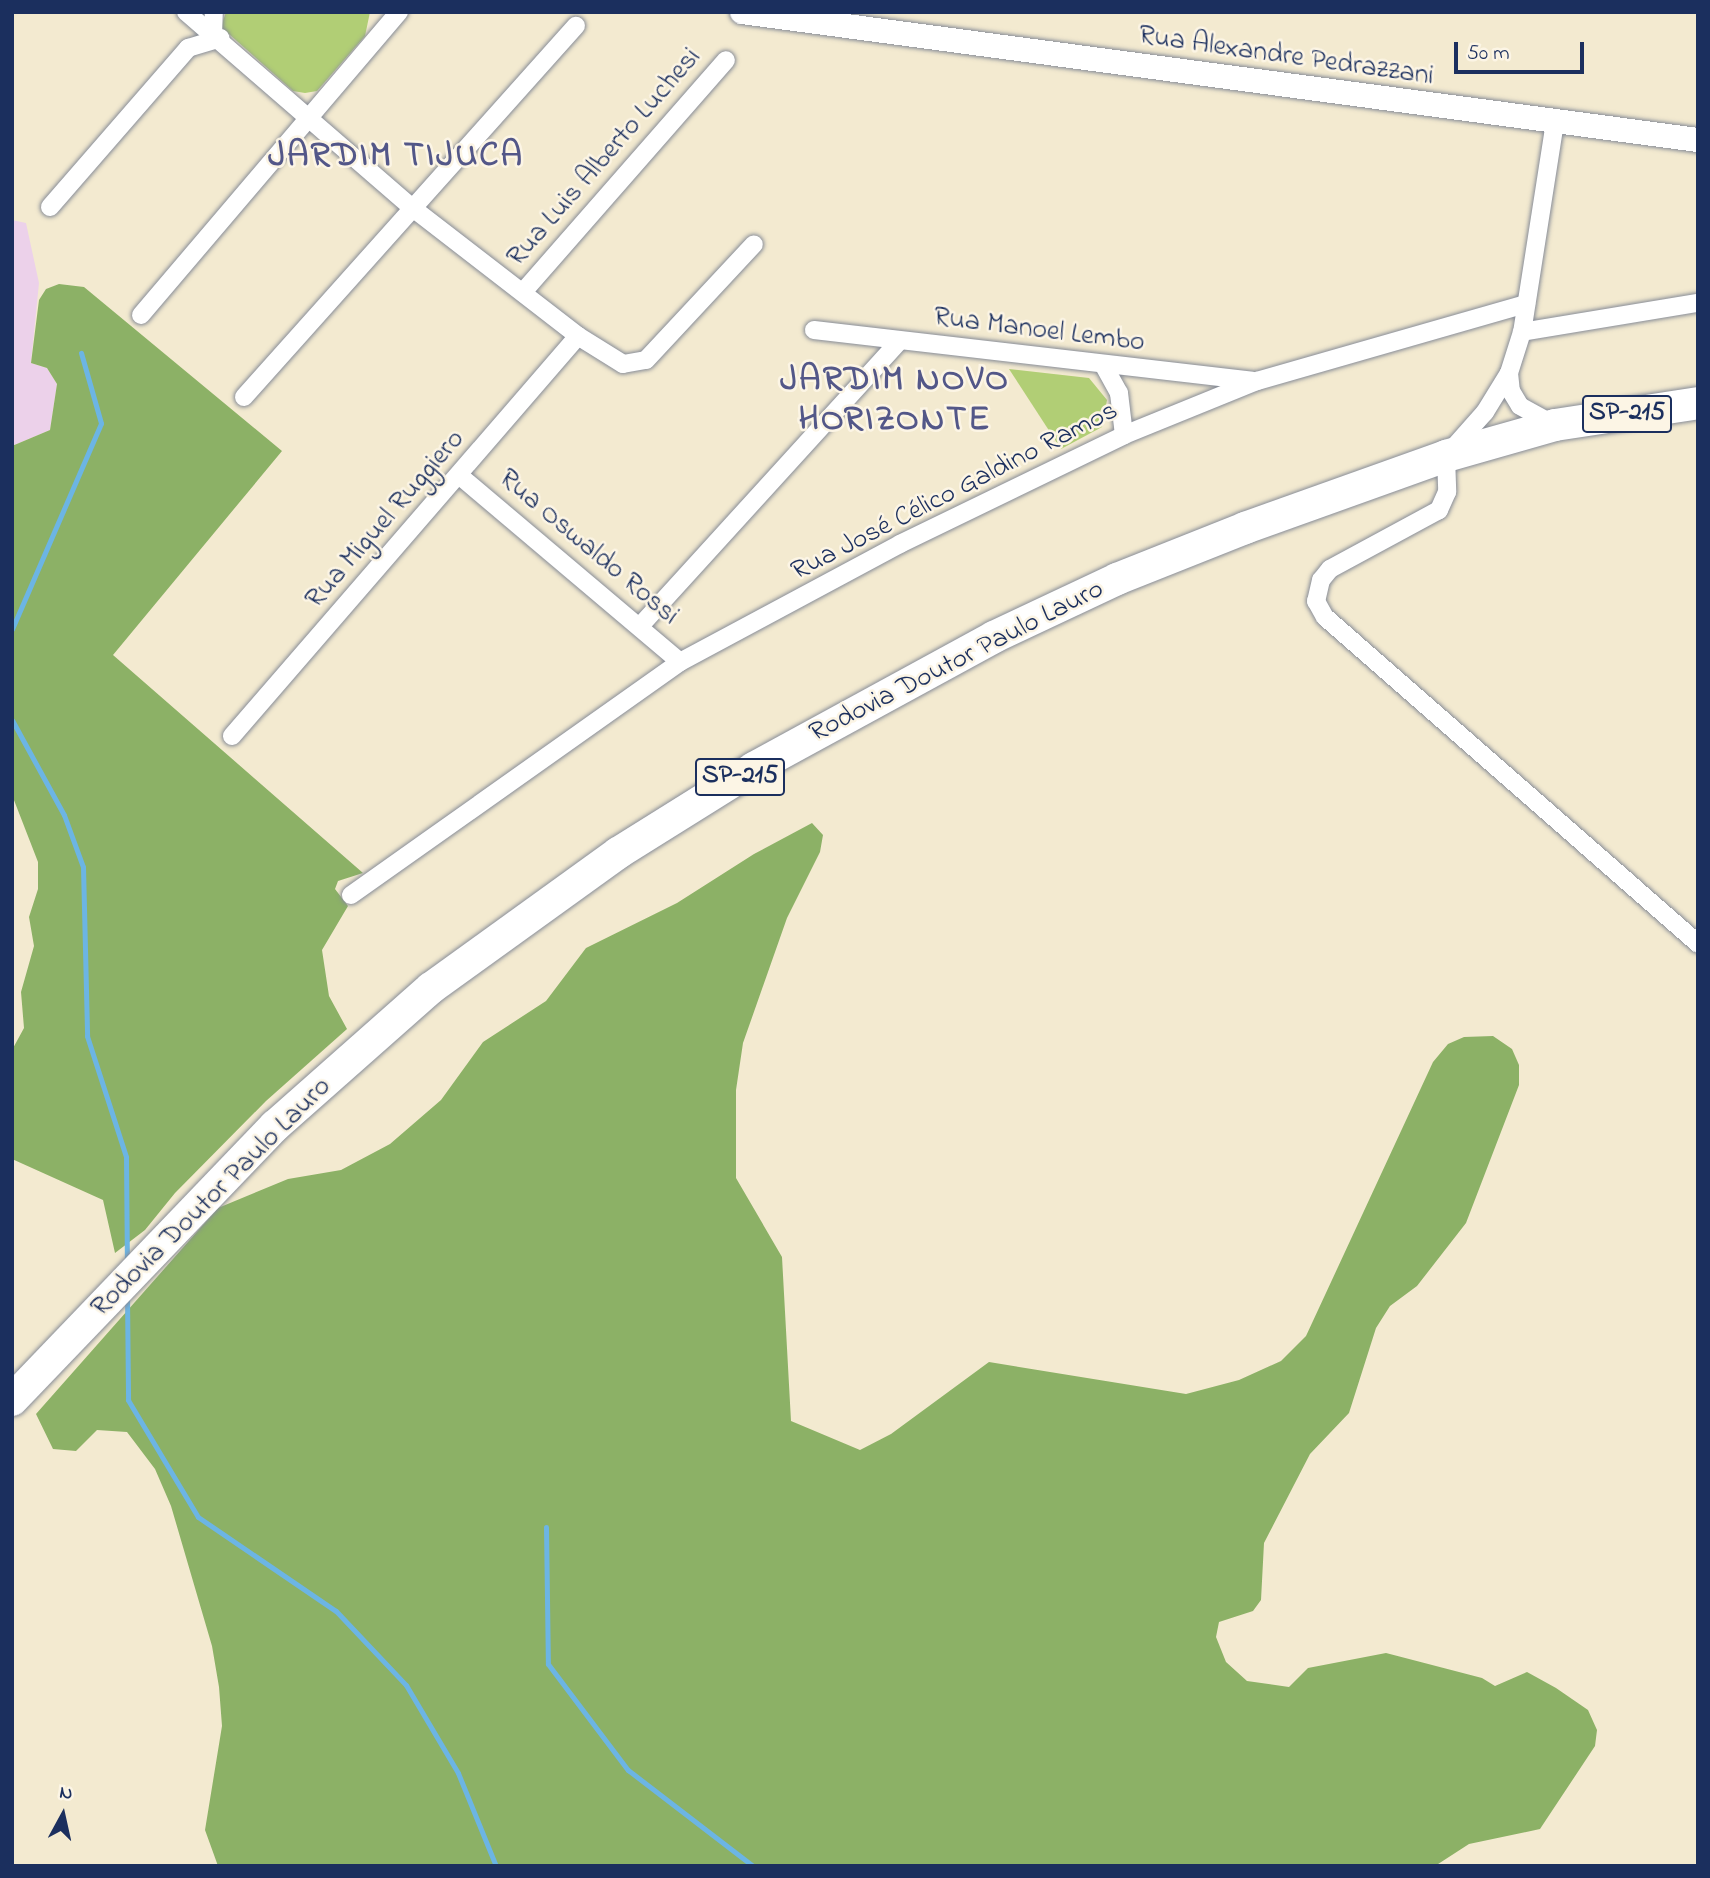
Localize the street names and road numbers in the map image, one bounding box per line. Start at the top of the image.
street label: Rua Alexandre Pedrazzani [1136,20,1436,94]
street label: Rua Luis Alberto Luchesi [501,42,709,274]
street label: Rua Manoel Lembo [932,301,1146,361]
road number: SP-215 [1582,392,1672,436]
street label: Rua José Célico Galdino Ramos [786,395,1124,589]
street label: Rua Miguel Ruggiero [299,424,473,616]
street label: Rua Oswaldo Rossi [491,463,685,633]
street label: Rodovia Doutor Paulo Lauro [804,573,1110,751]
road number: SP-215 [694,754,786,800]
street label: Rodovia Doutor Paulo Lauro [85,1071,339,1325]

